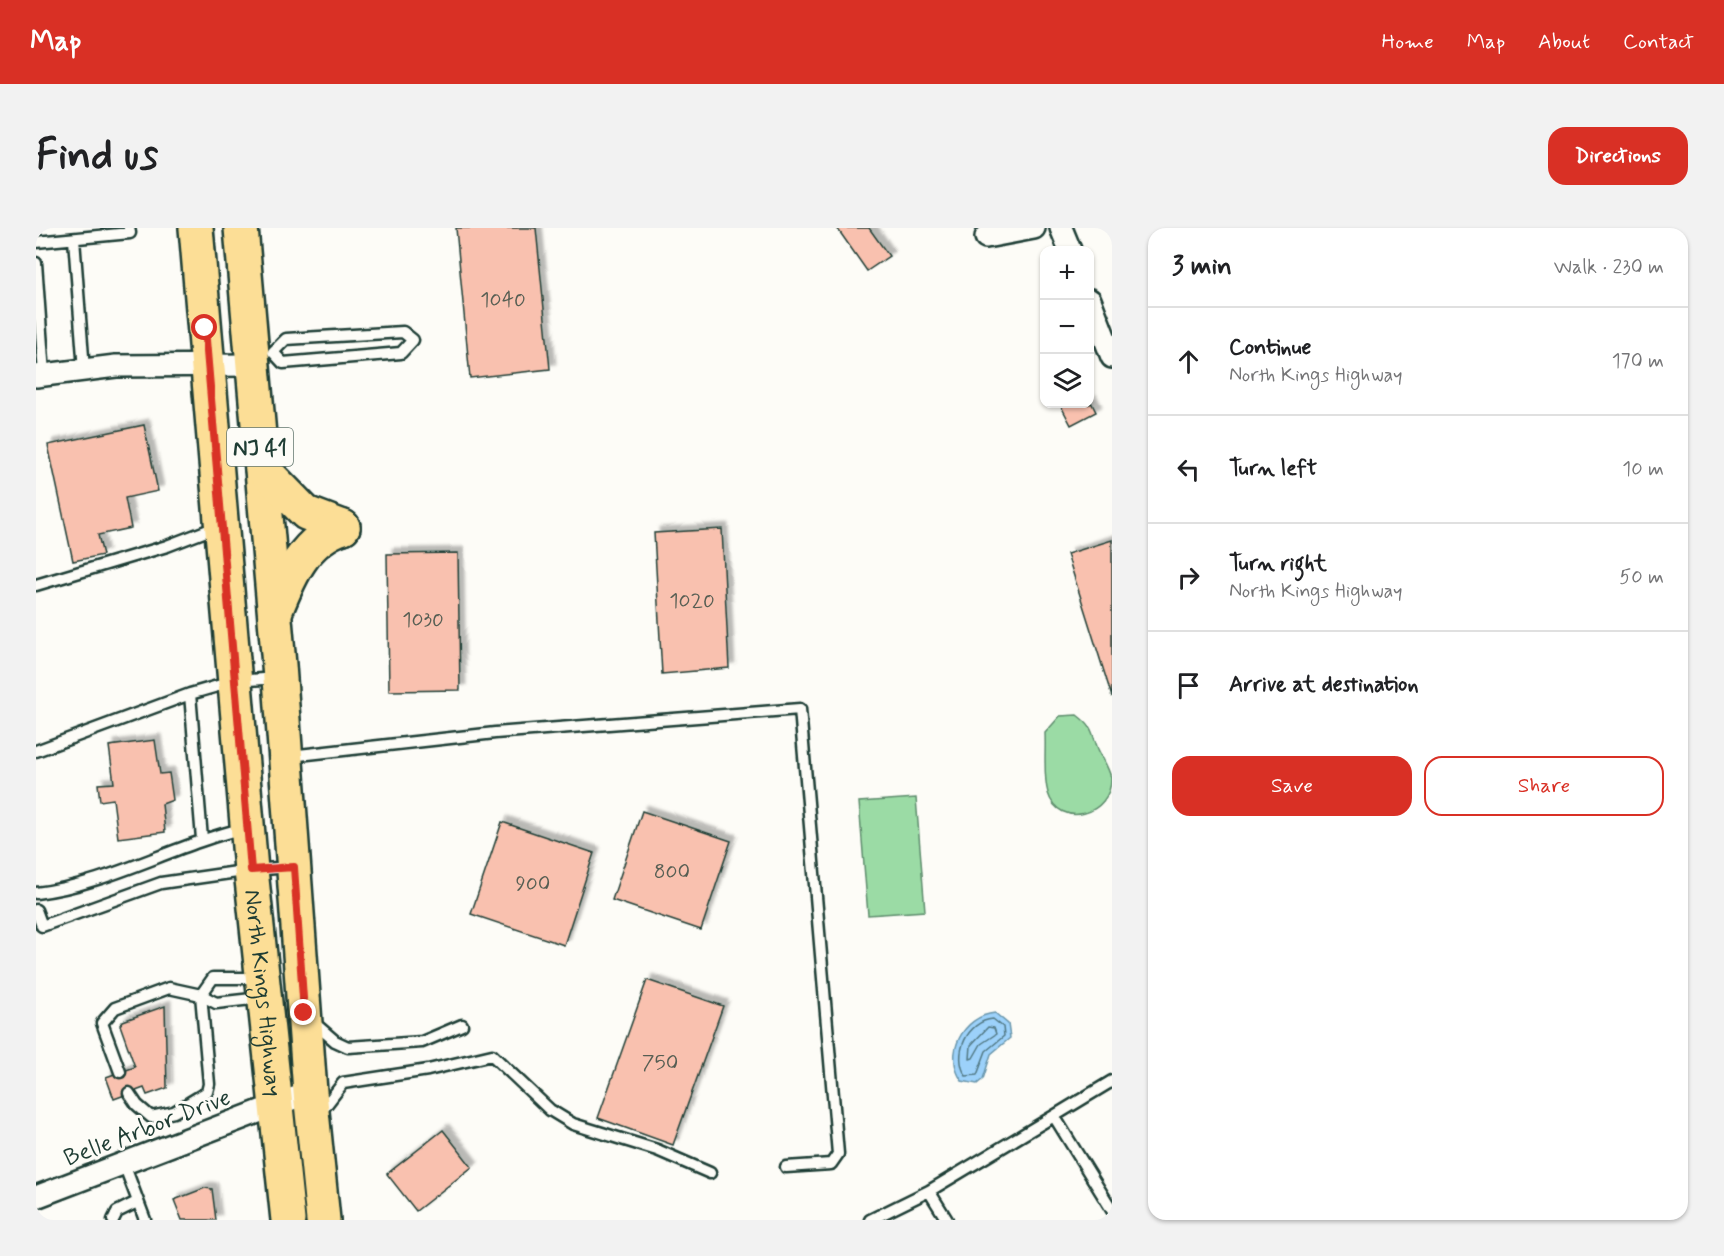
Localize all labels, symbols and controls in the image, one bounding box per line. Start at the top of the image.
text: Map [30,24,81,61]
text: Home [1382,28,1434,56]
text: Map [1467,28,1505,56]
text: About [1538,28,1590,56]
text: Contact [1623,28,1694,56]
button: Directions [1548,127,1688,185]
text: Find us [36,129,158,184]
map controls [1040,246,1094,408]
button: + [1040,246,1094,300]
text: 3 min [1172,250,1232,284]
text: Walk · 230 m [1554,254,1664,281]
house number: 1040 [480,286,526,314]
button: − [1040,300,1094,354]
route start [191,314,217,340]
text: Continue [1229,334,1311,362]
icon: ahead [1172,345,1205,378]
text: 170 m [1612,348,1664,375]
button: layers [1040,354,1094,408]
text: North Kings Highway [1229,362,1403,389]
road number: NJ 41 [227,428,293,466]
icon: left [1172,453,1205,486]
text: Turn left [1229,455,1317,483]
text: 10 m [1622,456,1664,483]
text: Turn right [1229,550,1327,578]
icon: right [1172,561,1205,594]
text: 50 m [1619,564,1664,591]
text: North Kings Highway [1229,578,1403,605]
house number: 1020 [669,587,715,615]
house number: 1030 [402,606,444,634]
icon: arrive [1172,669,1205,702]
text: Arrive at destination [1229,671,1419,699]
button: Save [1172,756,1412,816]
button: Share [1424,756,1664,816]
house number: 800 [654,858,690,886]
house number: 900 [516,870,550,898]
street label: North Kings Highway [236,888,289,1098]
route end [290,999,316,1025]
house number: 750 [642,1049,678,1077]
street label: Belle Arbor Drive [60,1082,235,1174]

